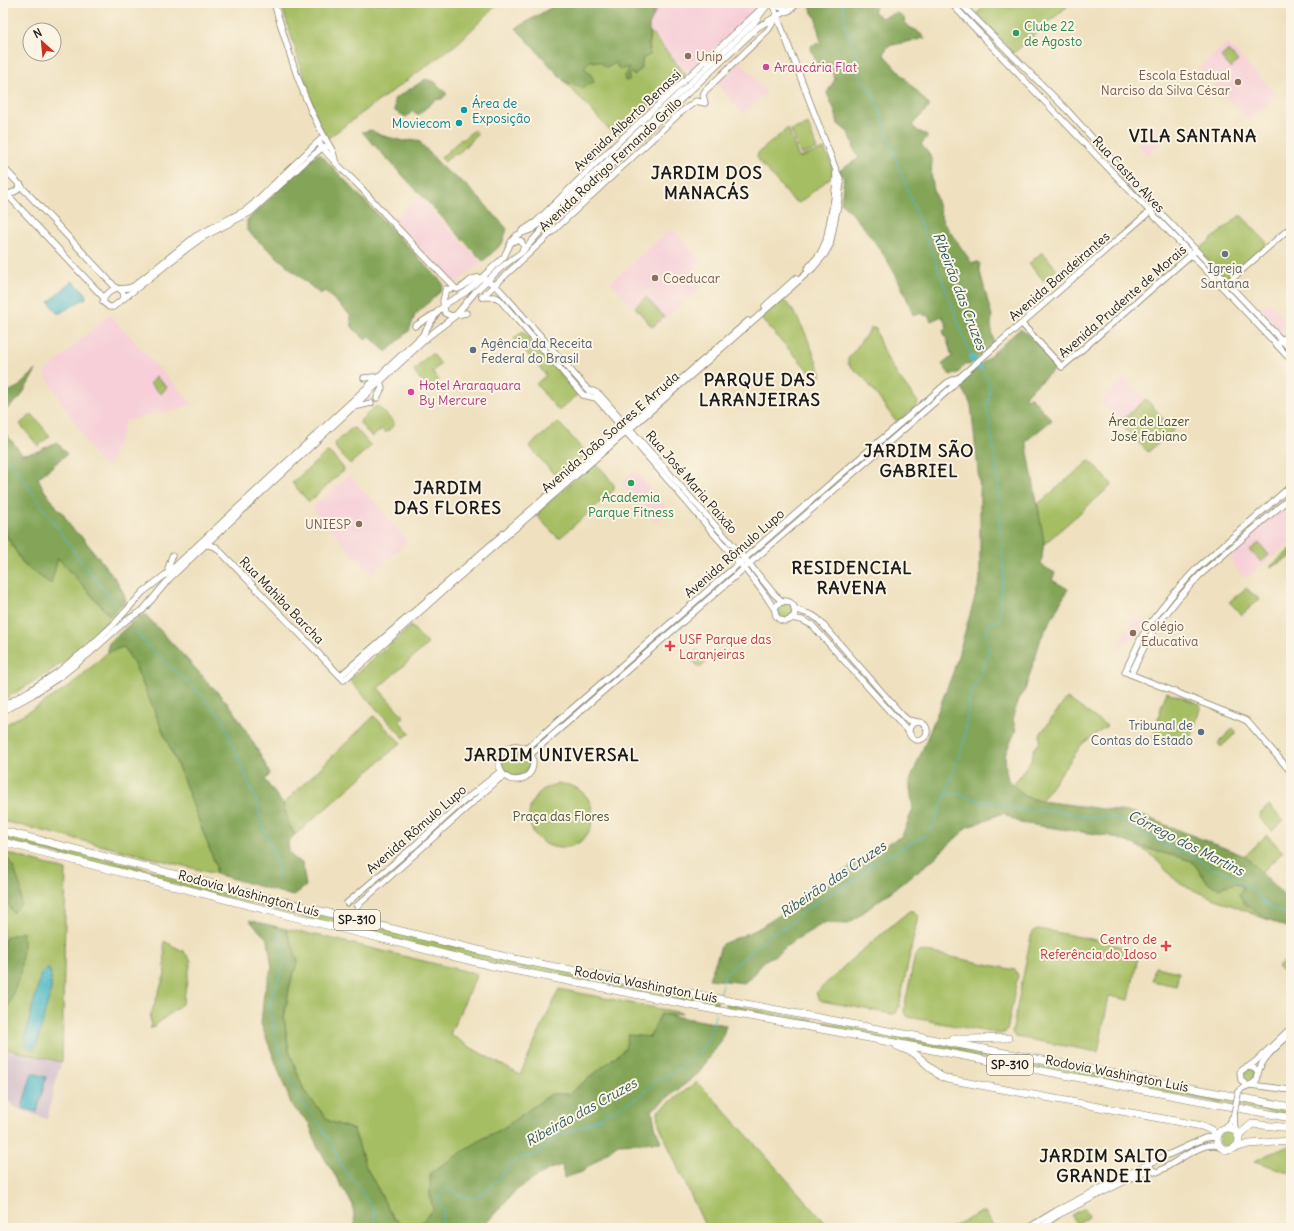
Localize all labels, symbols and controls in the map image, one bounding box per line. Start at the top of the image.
place label: Clube 22 de Agosto [1024,18,1082,50]
north arrow [22,22,62,62]
text: N [31,25,44,41]
marker: Clube 22 de Agosto [1011,28,1021,38]
place label: Unip [696,48,723,65]
marker: Unip [683,51,693,61]
place label: Araucária Flat [774,59,858,76]
marker: Araucária Flat [761,62,771,72]
street label: Avenida Alberto Benassi [570,66,685,175]
place label: Escola Estadual Narciso da Silva César [1101,67,1231,99]
marker: Escola Estadual Narciso da Silva César [1233,77,1243,87]
place label: Área de Exposição [472,94,531,127]
street label: Avenida Rodrigo Fernando Grillo [535,94,685,235]
marker: Área de Exposição [459,105,469,115]
place label: Moviecom [392,115,451,132]
marker: Moviecom [454,118,464,128]
district label: VILA SANTANA [1129,125,1257,147]
street label: Rua Castro Alves [1089,133,1168,216]
district label: JARDIM DOS MANACÁS [651,162,763,204]
street label: Avenida Bandeirantes [1005,228,1113,325]
water label: Ribeirão das Cruzes [929,230,991,354]
street label: Avenida Prudente de Morais [1055,241,1190,362]
marker: Igreja Santana [1220,249,1230,259]
place label: Igreja Santana [1201,260,1249,292]
place label: Coeducar [663,270,721,287]
marker: Coeducar [650,273,660,283]
place label: Agência da Receita Federal do Brasil [481,335,592,367]
marker: Agência da Receita Federal do Brasil [468,345,478,355]
street label: Avenida João Soares E Arruda [538,368,683,497]
district label: PARQUE DAS LARANJEIRAS [699,369,821,411]
place label: Hotel Araraquara By Mercure [419,377,521,409]
marker: Hotel Araraquara By Mercure [406,387,416,397]
park label: Área de Lazer José Fabiano [1108,412,1190,445]
street label: Rua José Maria Paixão [642,427,741,538]
district label: JARDIM SÃO GABRIEL [864,439,975,482]
district label: JARDIM DAS FLORES [394,477,502,519]
marker: Academia Parque Fitness [626,478,636,488]
place label: Academia Parque Fitness [588,489,674,521]
street label: Avenida Rômulo Lupo [681,505,788,601]
place label: UNIESP [305,516,351,533]
marker: UNIESP [354,519,364,529]
street label: Rua Mahiba Barcha [236,553,328,648]
district label: RESIDENCIAL RAVENA [791,557,913,599]
place label: Colégio Educativa [1141,618,1199,650]
marker: Colégio Educativa [1128,628,1138,638]
place label: USF Parque das Laranjeiras [679,631,772,663]
marker: USF Parque das Laranjeiras [664,640,676,652]
place label: Tribunal de Contas do Estado [1091,717,1193,749]
marker: Tribunal de Contas do Estado [1196,727,1206,737]
district label: JARDIM UNIVERSAL [464,744,640,766]
street label: Avenida Rômulo Lupo [363,781,470,877]
water label: Córrego dos Martins [1125,806,1248,881]
park label: Praça das Flores [513,808,610,825]
water label: Ribeirão das Cruzes [776,836,891,921]
street label: Rodovia Washington Luís [176,866,322,921]
road number: SP-310 [334,910,380,930]
place label: Centro de Referência do Idoso [1040,931,1157,963]
marker: Centro de Referência do Idoso [1160,940,1172,952]
street label: Rodovia Washington Luís [573,962,719,1007]
street label: Rodovia Washington Luís [1044,1051,1190,1096]
road number: SP-310 [987,1055,1033,1075]
water label: Ribeirão das Cruzes [522,1073,641,1150]
district label: JARDIM SALTO GRANDE II [1039,1145,1169,1187]

